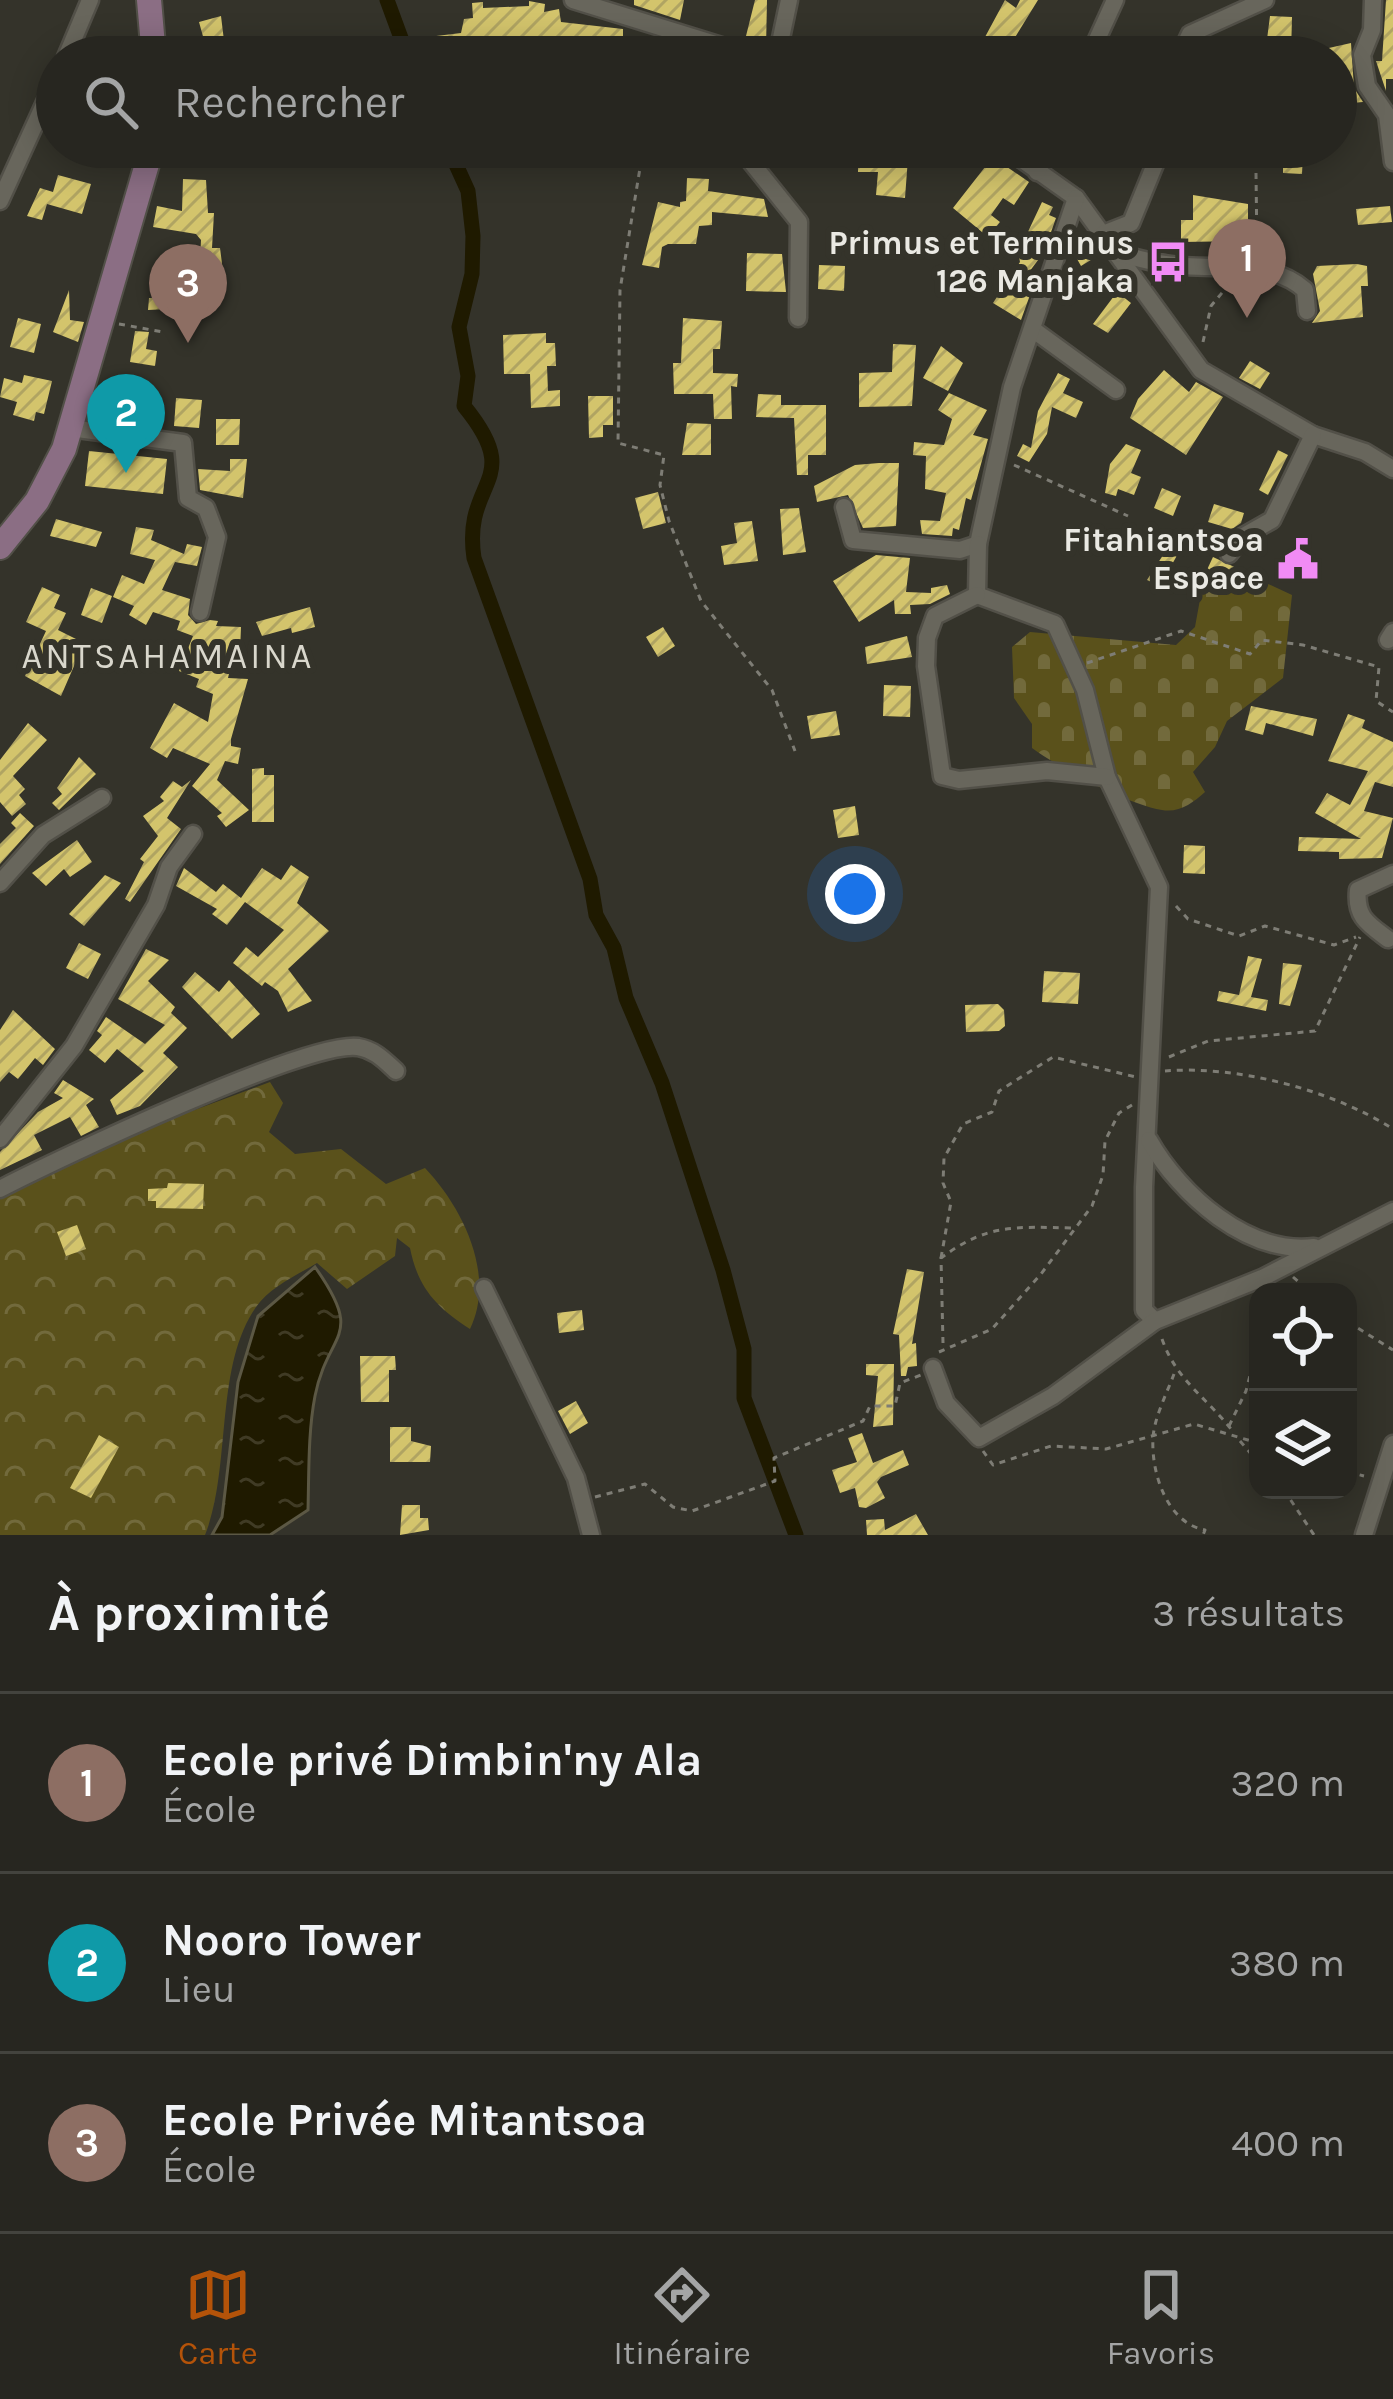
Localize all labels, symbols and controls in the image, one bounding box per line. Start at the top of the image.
search box [36,36,1357,168]
icon: search [78,69,144,135]
text: Rechercher [174,76,404,128]
pin: 1 [1208,219,1286,318]
place label: Primus et Terminus 126 Manjaka [828,224,1134,300]
bus stop icon: Primus et Terminus 126 Manjaka [1145,239,1191,285]
pin: 3 [149,244,227,343]
pin: 2 [87,374,165,473]
place label: Fitahiantsoa Espace [1063,521,1264,597]
public building icon: Fitahiantsoa Espace [1275,536,1321,582]
district label: ANTSAHAMAINA [21,635,315,677]
your location [825,864,885,924]
map controls [1249,1283,1357,1499]
button: locate [1249,1283,1357,1391]
button: layers [1249,1391,1357,1499]
text: À proximité [48,1583,330,1643]
text: 3 résultats [1152,1590,1345,1636]
text: Ecole privé Dimbin'ny Ala [162,1734,702,1786]
text: 1 [80,1760,94,1806]
text: 320 m [1230,1760,1345,1806]
text: École [162,1786,256,1832]
text: Nooro Tower [162,1914,421,1966]
text: 2 [75,1940,99,1986]
text: 380 m [1229,1940,1345,1986]
text: Lieu [162,1966,236,2012]
text: Ecole Privée Mitantsoa [162,2094,647,2146]
text: 3 [75,2120,99,2166]
text: 400 m [1231,2120,1345,2166]
text: École [162,2146,256,2192]
tab: Carte [178,2262,258,2372]
tab: Itinéraire [614,2262,751,2372]
tab: Favoris [1107,2262,1215,2372]

